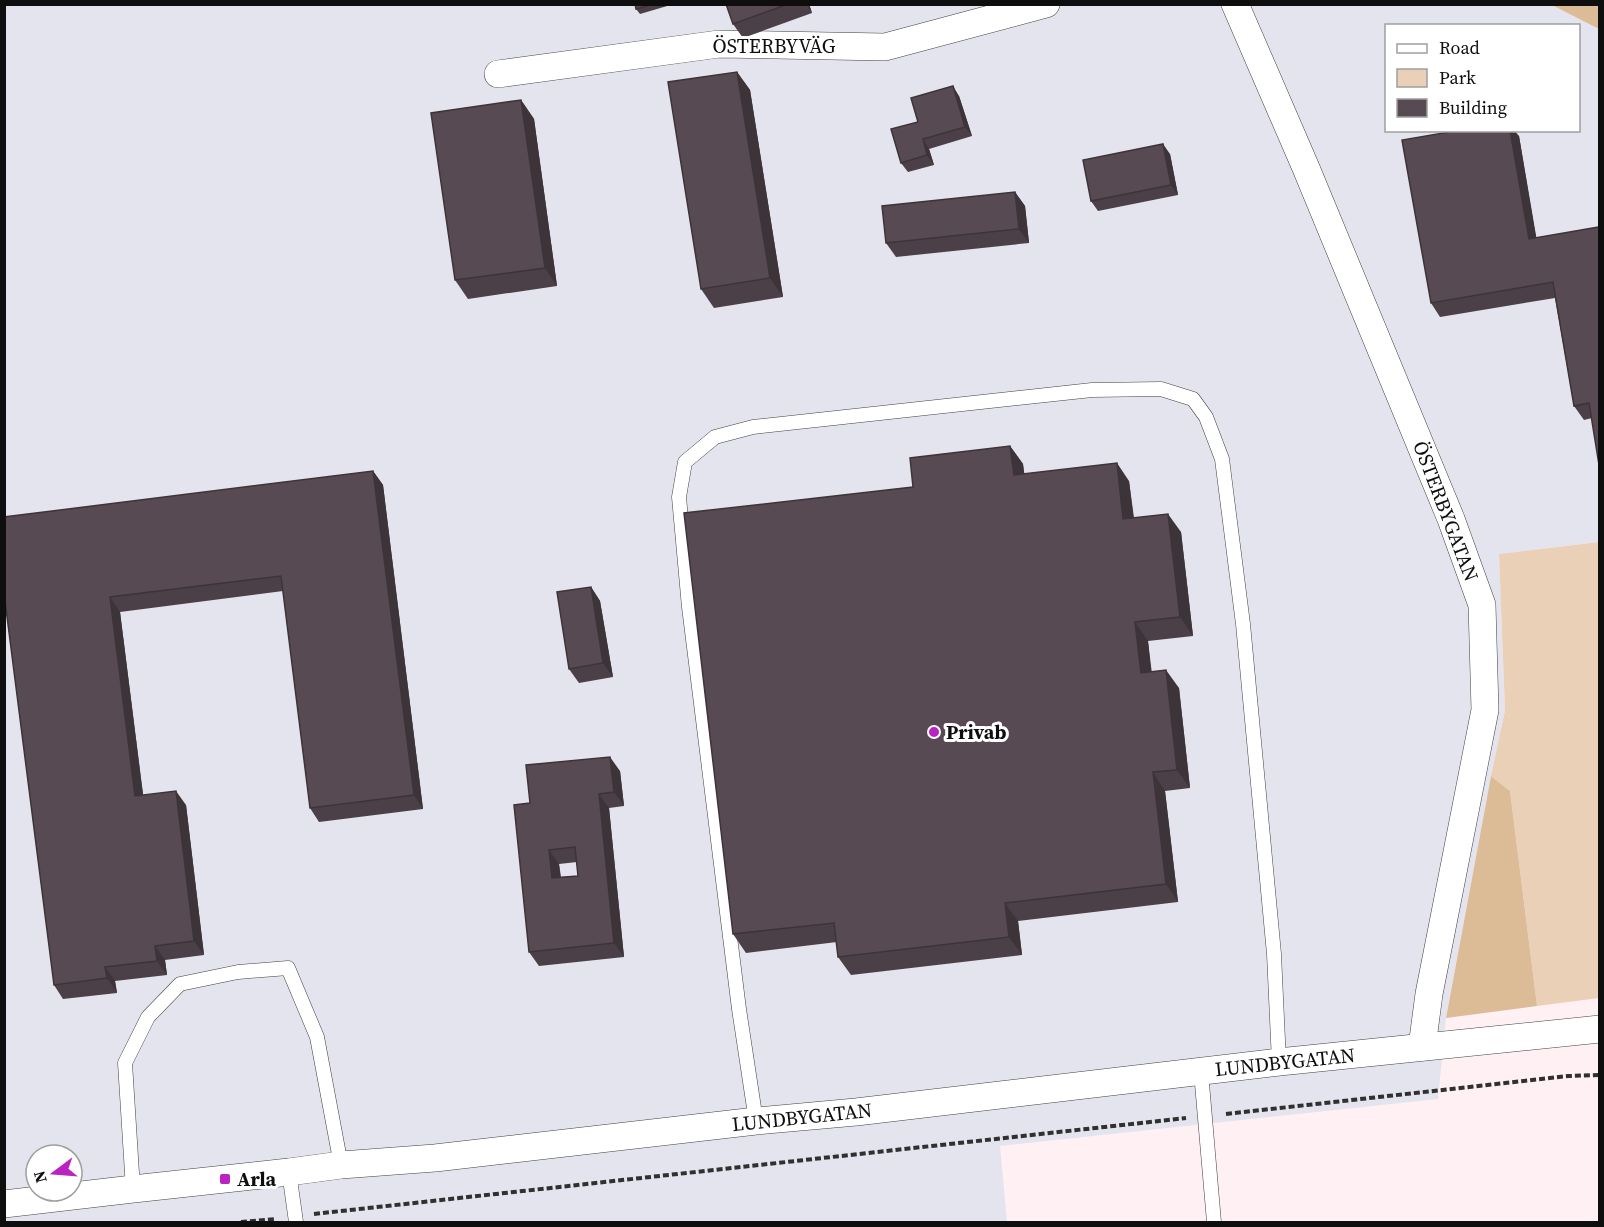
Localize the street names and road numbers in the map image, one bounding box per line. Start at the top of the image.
street label: ÖSTERBYVÄG [713,32,836,60]
street label: ÖSTERBYGATAN [1406,437,1486,585]
street label: LUNDBYGATAN [1214,1041,1356,1083]
street label: LUNDBYGATAN [731,1096,873,1138]

